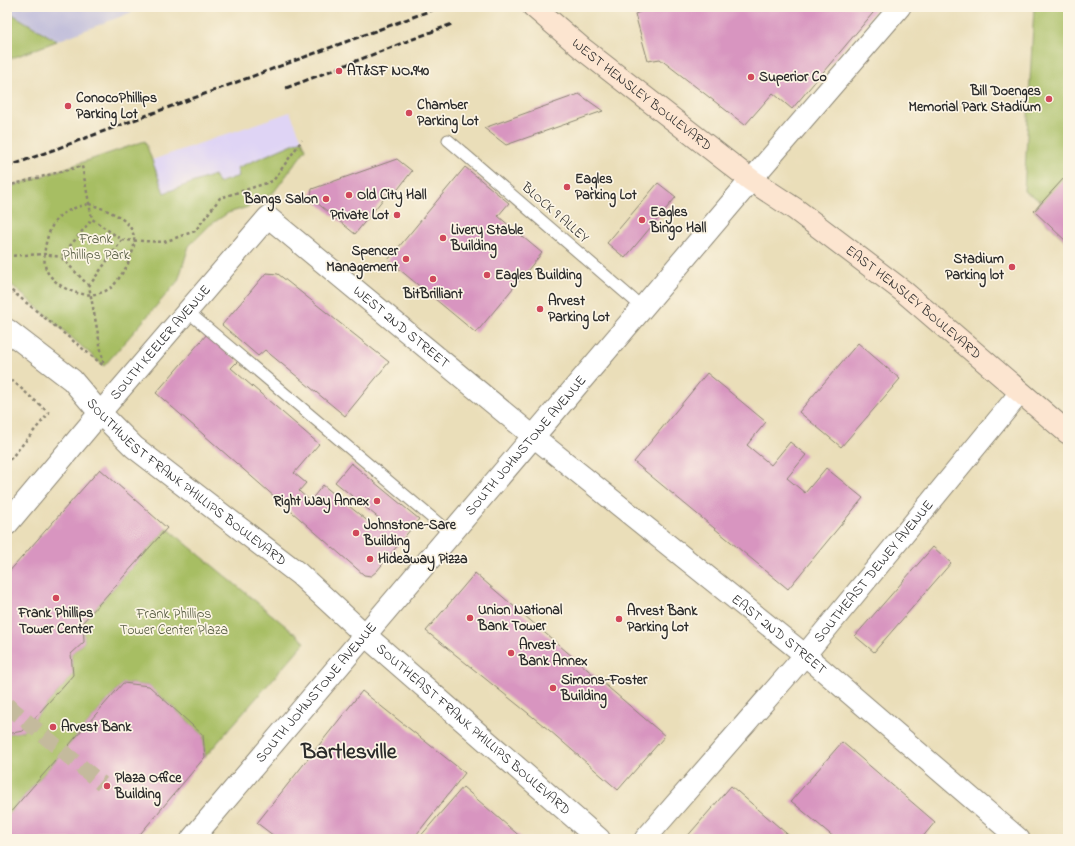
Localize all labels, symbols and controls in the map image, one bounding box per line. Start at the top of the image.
street label: WEST HENSLEY BOULEVARD [567,33,716,156]
place label: AT&SF NO.940 [347,61,429,82]
marker: AT&SF NO.940 [334,66,344,76]
place label: Superior Co [759,67,827,88]
marker: Superior Co [746,72,756,82]
place label: Bill Doenges Memorial Park Stadium [909,81,1041,118]
place label: ConocoPhillips Parking Lot [76,88,157,127]
marker: Bill Doenges Memorial Park Stadium [1044,94,1054,104]
place label: Chamber Parking Lot [417,95,479,134]
marker: ConocoPhillips Parking Lot [63,101,73,111]
marker: Chamber Parking Lot [404,108,414,118]
place label: Eagles Parking Lot [575,169,637,208]
street label: BLOCK 9 ALLEY [516,177,594,249]
marker: Eagles Parking Lot [562,182,572,192]
place label: Old City Hall [357,185,427,208]
place label: Bangs Salon [243,189,318,212]
marker: Old City Hall [344,190,354,200]
marker: Bangs Salon [321,194,331,204]
place label: Eagles Bingo Hall [649,202,707,241]
place label: Private Lot [330,205,389,226]
marker: Private Lot [392,210,402,220]
marker: Eagles Bingo Hall [637,215,647,225]
place label: Livery Stable Building [450,220,524,259]
park label: Frank Phillips Park [62,229,130,266]
marker: Livery Stable Building [438,233,448,243]
street label: EAST HENSLEY BOULEVARD [841,240,986,365]
place label: Spencer Management [326,241,399,280]
place label: Stadium Parking lot [945,249,1004,288]
marker: Spencer Management [401,254,411,264]
marker: Stadium Parking lot [1007,262,1017,272]
place label: Eagles Building [495,265,583,288]
marker: Eagles Building [482,270,492,280]
marker: BitBrilliant [428,274,438,284]
street label: SOUTH KEELER AVENUE [105,280,216,405]
street label: WEST 2ND STREET [348,281,454,373]
place label: BitBrilliant [402,284,463,305]
place label: Arvest Parking Lot [548,291,610,330]
marker: Arvest Parking Lot [535,304,545,314]
street label: SOUTH JOHNSTONE AVENUE [460,371,592,520]
street label: SOUTHWEST FRANK PHILLIPS BOULEVARD [81,393,291,571]
place label: Right Way Annex [272,491,370,514]
street label: SOUTHEAST DEWEY AVENUE [809,495,939,647]
marker: Right Way Annex [372,496,382,506]
place label: Johnstone-Sare Building [363,515,457,554]
marker: Johnstone-Sare Building [351,528,361,538]
place label: Hideaway Pizza [378,549,468,572]
marker: Hideaway Pizza [365,554,375,564]
street label: EAST 2ND STREET [727,589,831,680]
marker: Frank Phillips Tower Center [51,593,61,603]
place label: Union National Bank Tower [477,600,563,637]
place label: Arvest Bank Parking Lot [627,601,698,640]
place label: Frank Phillips Tower Center [18,603,94,640]
park label: Frank Phillips Tower Center Plaza [120,604,228,641]
marker: Union National Bank Tower [465,613,475,623]
marker: Arvest Bank Parking Lot [614,614,624,624]
street label: SOUTH JOHNSTONE AVENUE [250,618,382,767]
place label: Arvest Bank Annex [518,635,588,672]
street label: SOUTHEAST FRANK PHILLIPS BOULEVARD [371,638,575,820]
marker: Arvest Bank Annex [506,648,516,658]
place label: Simons-Foster Building [560,670,648,709]
marker: Simons-Foster Building [548,683,558,693]
place label: Arvest Bank [61,717,132,738]
marker: Arvest Bank [48,722,58,732]
district label: Bartlesville [300,737,398,769]
place label: Plaza Office Building [114,768,182,807]
marker: Plaza Office Building [102,781,112,791]

